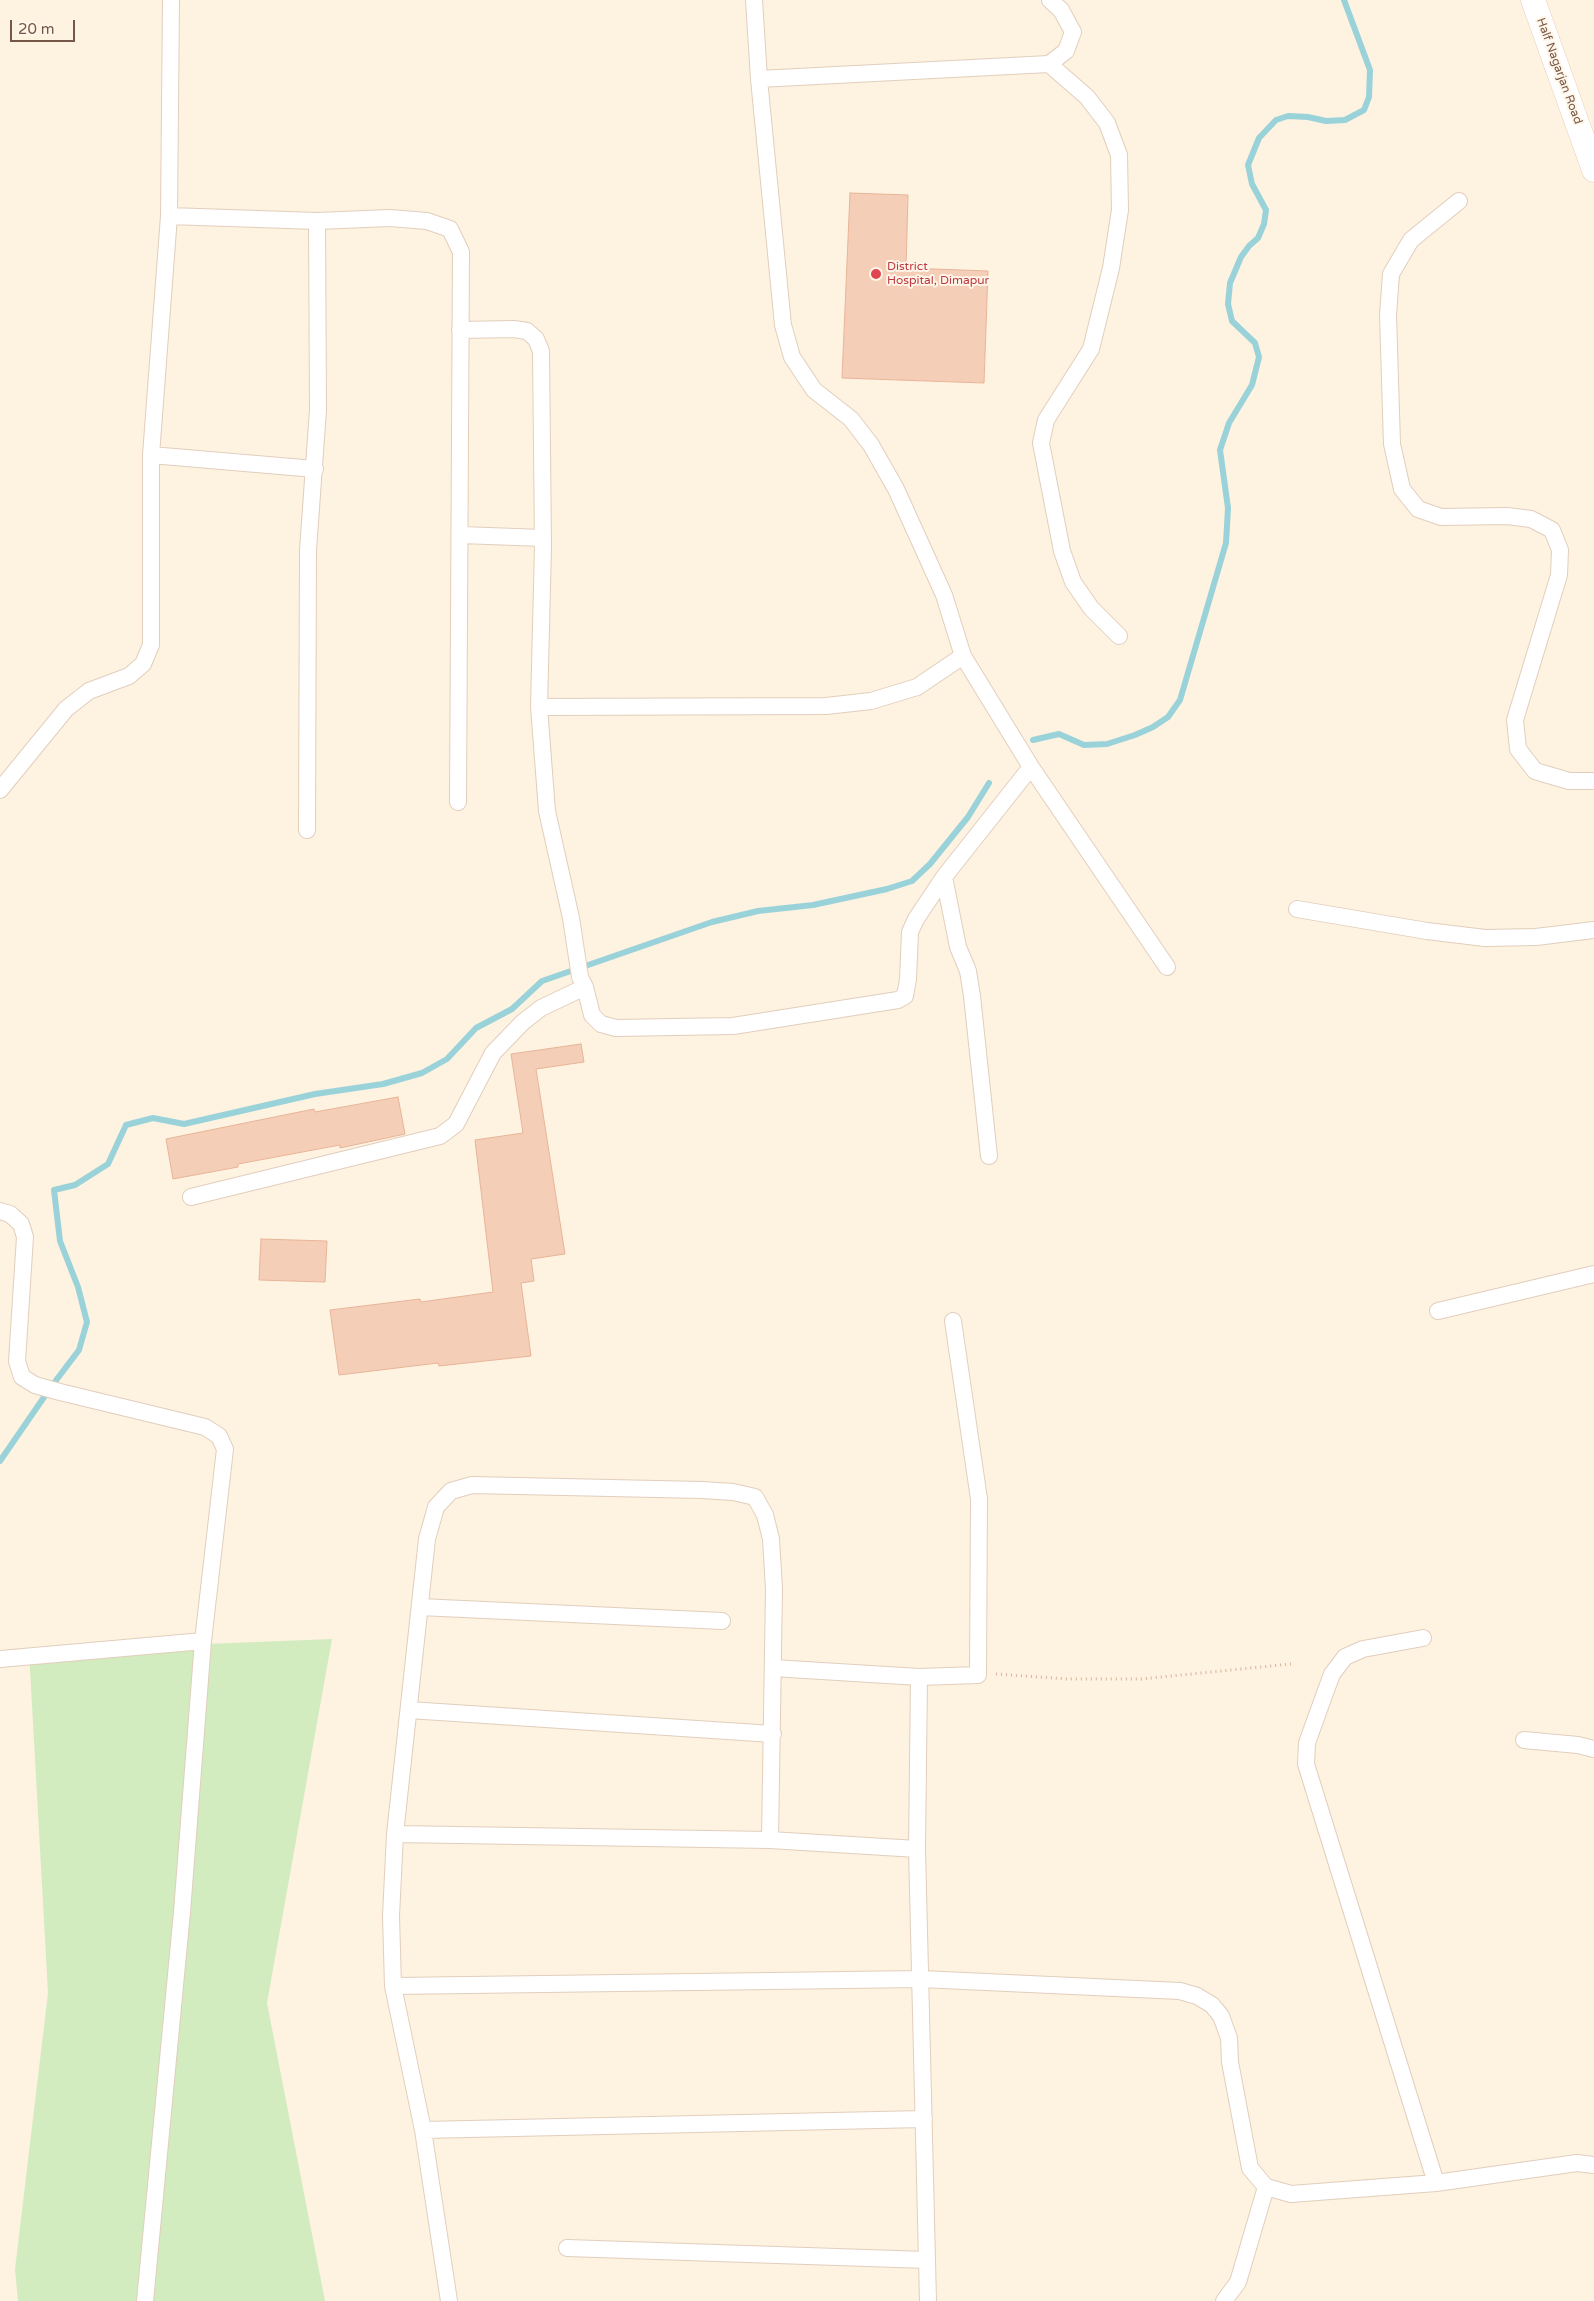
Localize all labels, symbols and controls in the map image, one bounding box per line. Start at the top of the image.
scale bar [12,10,78,42]
street label: Half Nagarjan Road [1533,16,1585,126]
text: 20 m [18,20,55,38]
place label: District Hospital, Dimapur [887,260,989,288]
marker: District Hospital, Dimapur [869,267,883,281]

